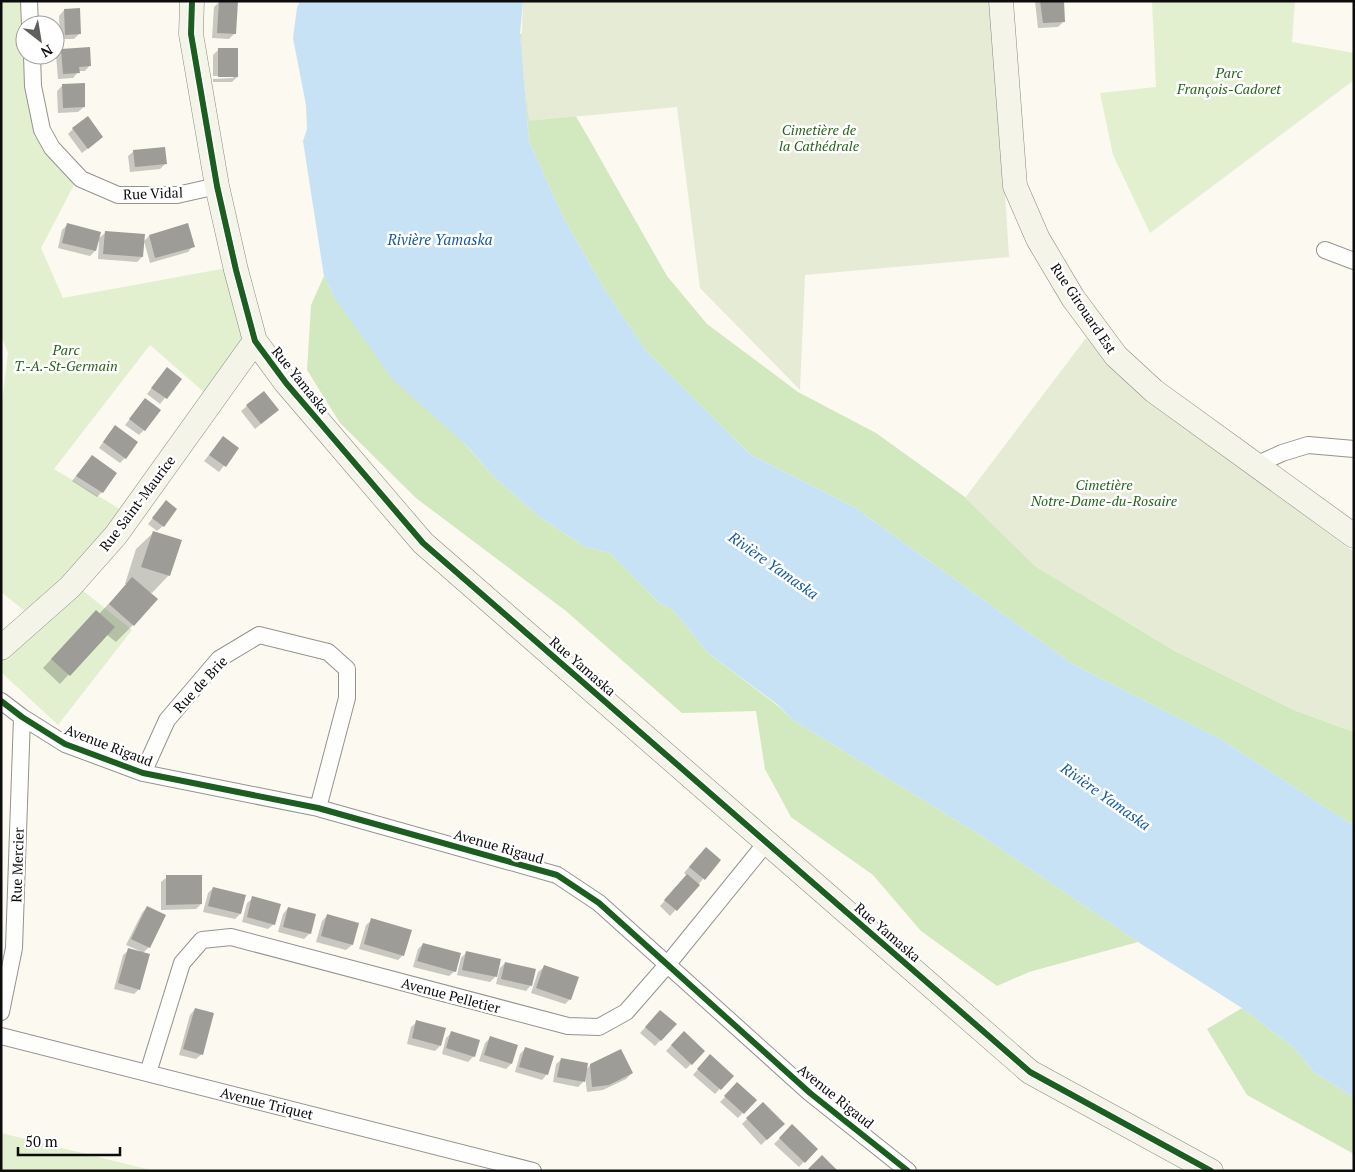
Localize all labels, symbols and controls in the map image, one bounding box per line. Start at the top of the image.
north arrow [15,15,65,65]
text: N [37,41,56,63]
park label: Parc François-Cadoret [1176,63,1281,98]
park label: Cimetière de la Cathédrale [779,120,860,155]
street label: Rue Vidal [123,182,183,204]
water label: Rivière Yamaska [386,229,493,249]
street label: Rue Girouard Est [1047,259,1122,358]
park label: Parc T.-A.-St-Germain [14,340,118,375]
street label: Rue Yamaska [268,342,334,418]
street label: Rue Saint-Maurice [95,451,179,555]
park label: Cimetière Notre-Dame-du-Rosaire [1030,475,1178,510]
water label: Rivière Yamaska [724,526,823,603]
street label: Rue Yamaska [546,632,620,700]
street label: Rue de Brie [169,652,231,716]
street label: Avenue Rigaud [62,720,156,771]
water label: Rivière Yamaska [1056,757,1155,834]
street label: Avenue Rigaud [452,824,546,868]
street label: Rue Mercier [6,827,28,903]
street label: Rue Yamaska [851,898,925,966]
street label: Avenue Pelletier [400,973,503,1017]
street label: Avenue Rigaud [794,1059,878,1133]
street label: Avenue Triquet [219,1082,316,1124]
scale bar [18,1124,120,1156]
text: 50 m [25,1131,58,1151]

